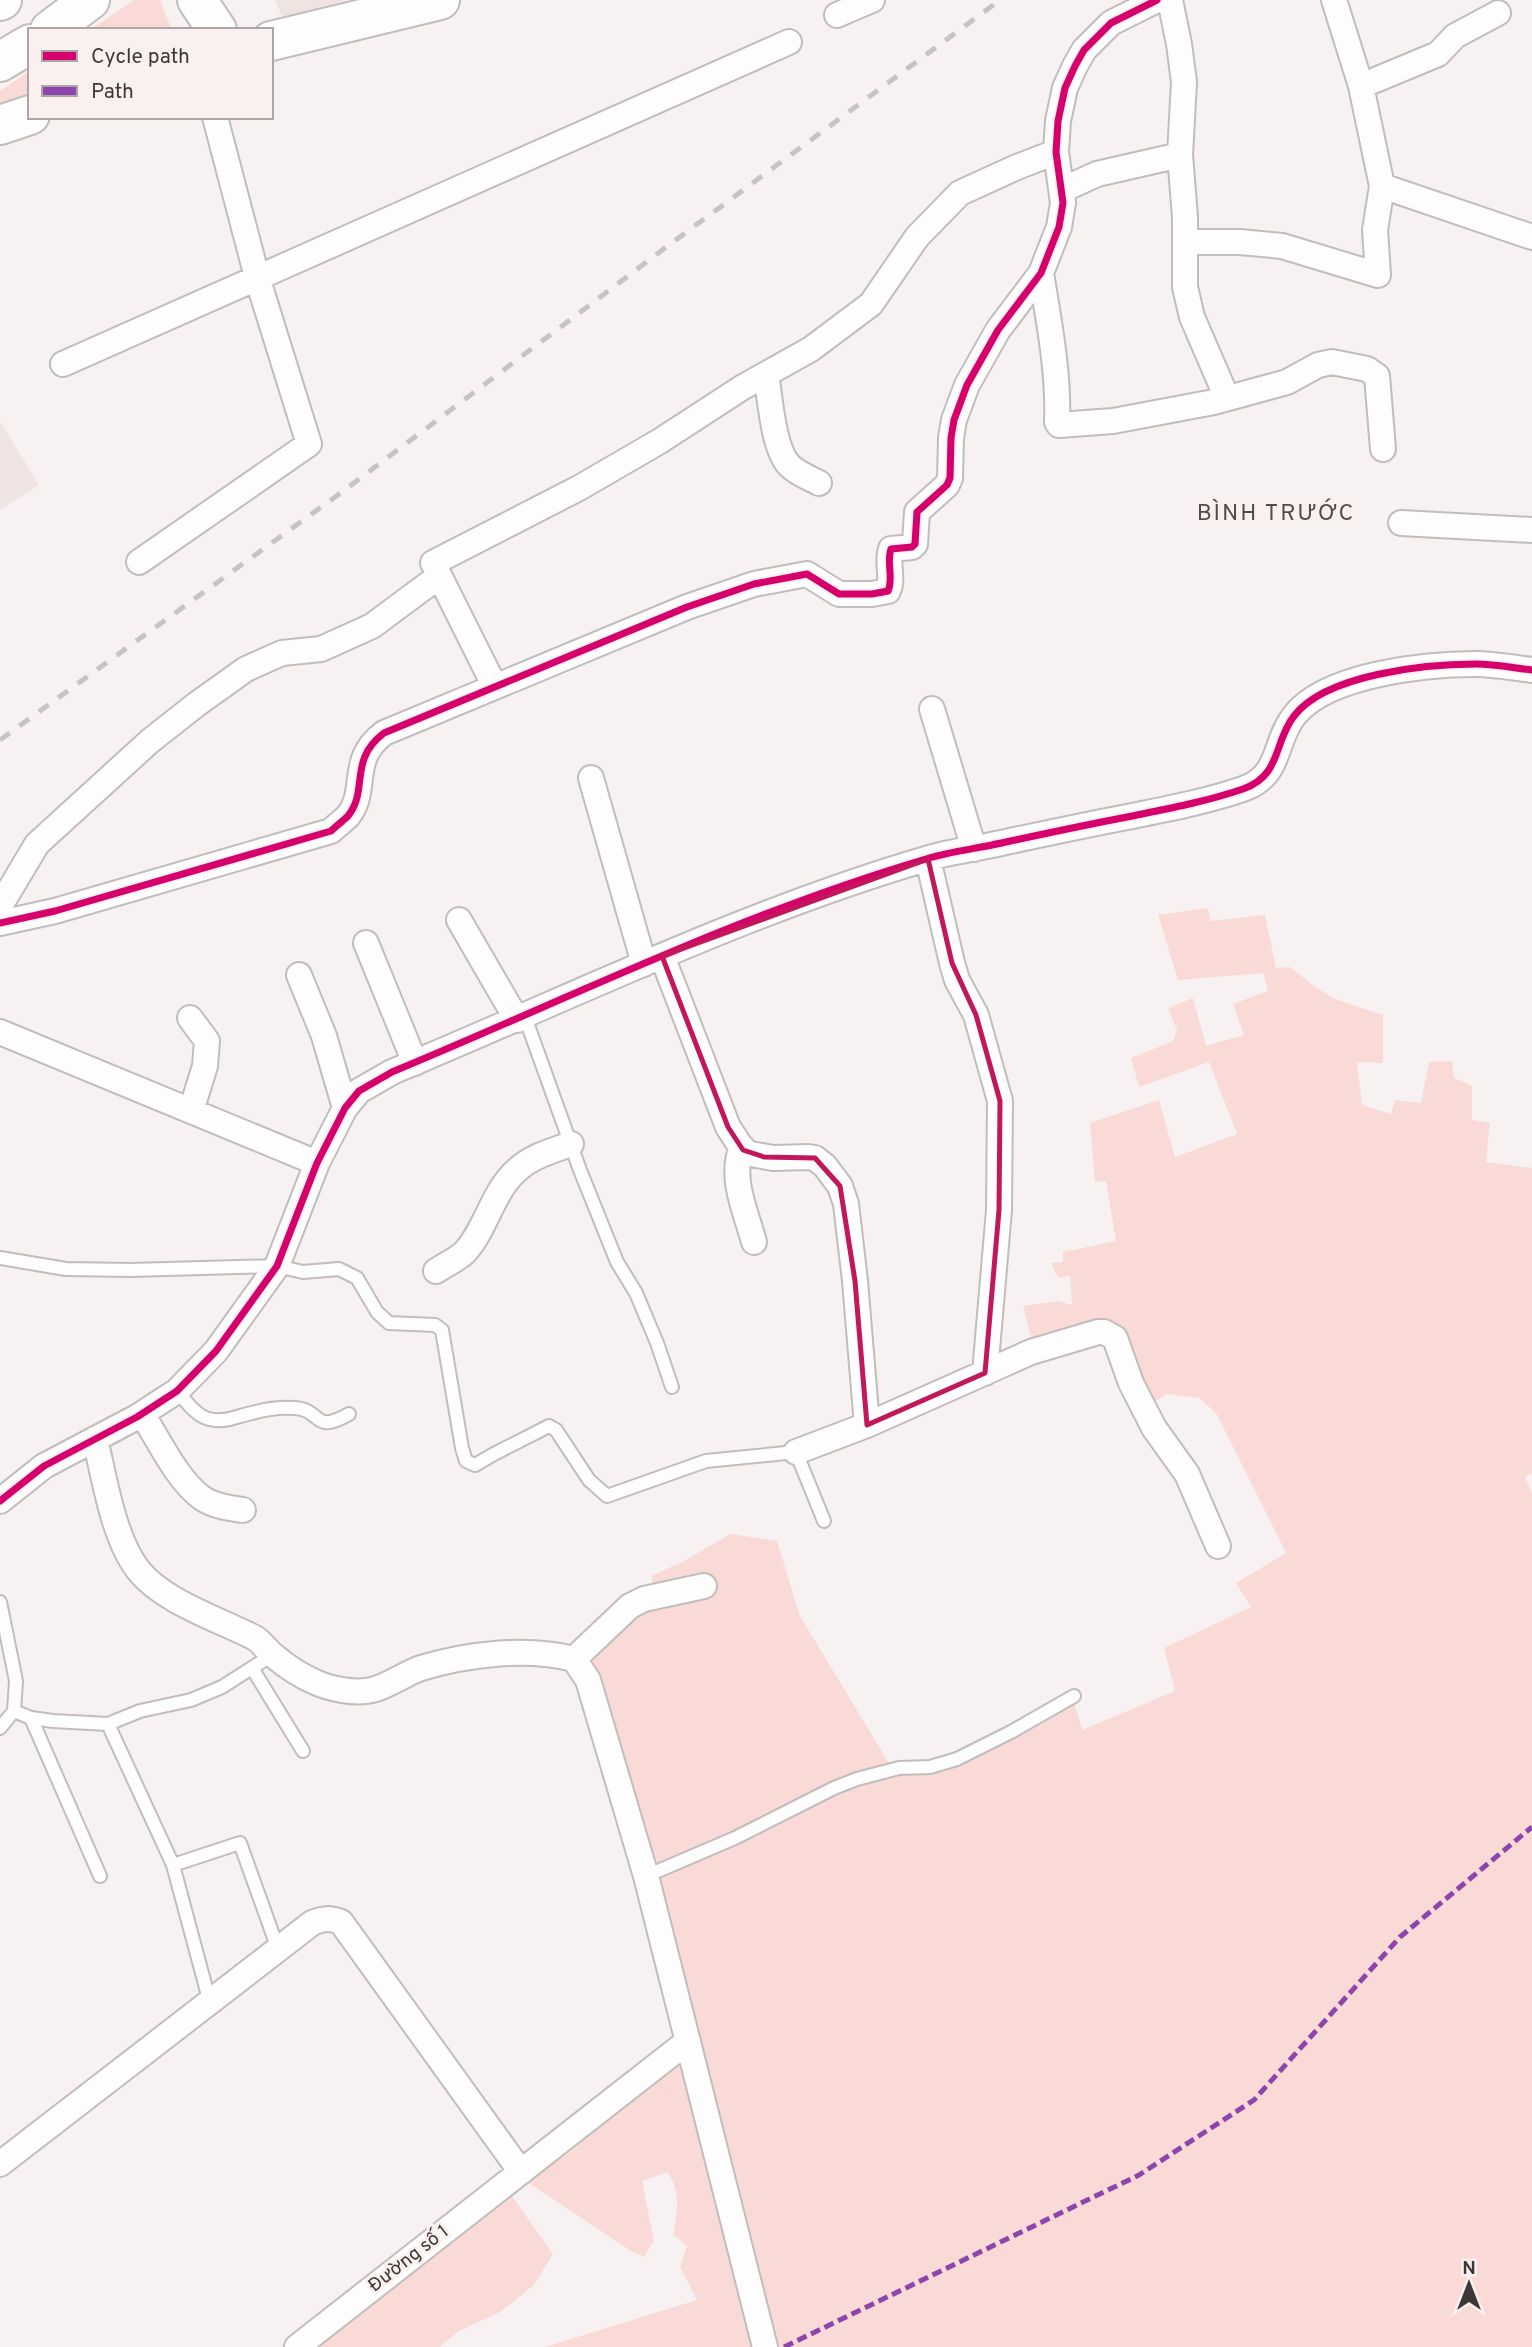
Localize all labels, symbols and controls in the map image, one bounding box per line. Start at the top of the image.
legend [28,28,273,119]
text: Cycle path [91,44,190,71]
text: Path [91,79,134,106]
district label: BÌNH TRƯỚC [1197,498,1355,529]
street label: Đường số 1 [364,2220,454,2298]
north arrow [1434,2249,1504,2319]
text: N [1462,2257,1476,2281]

